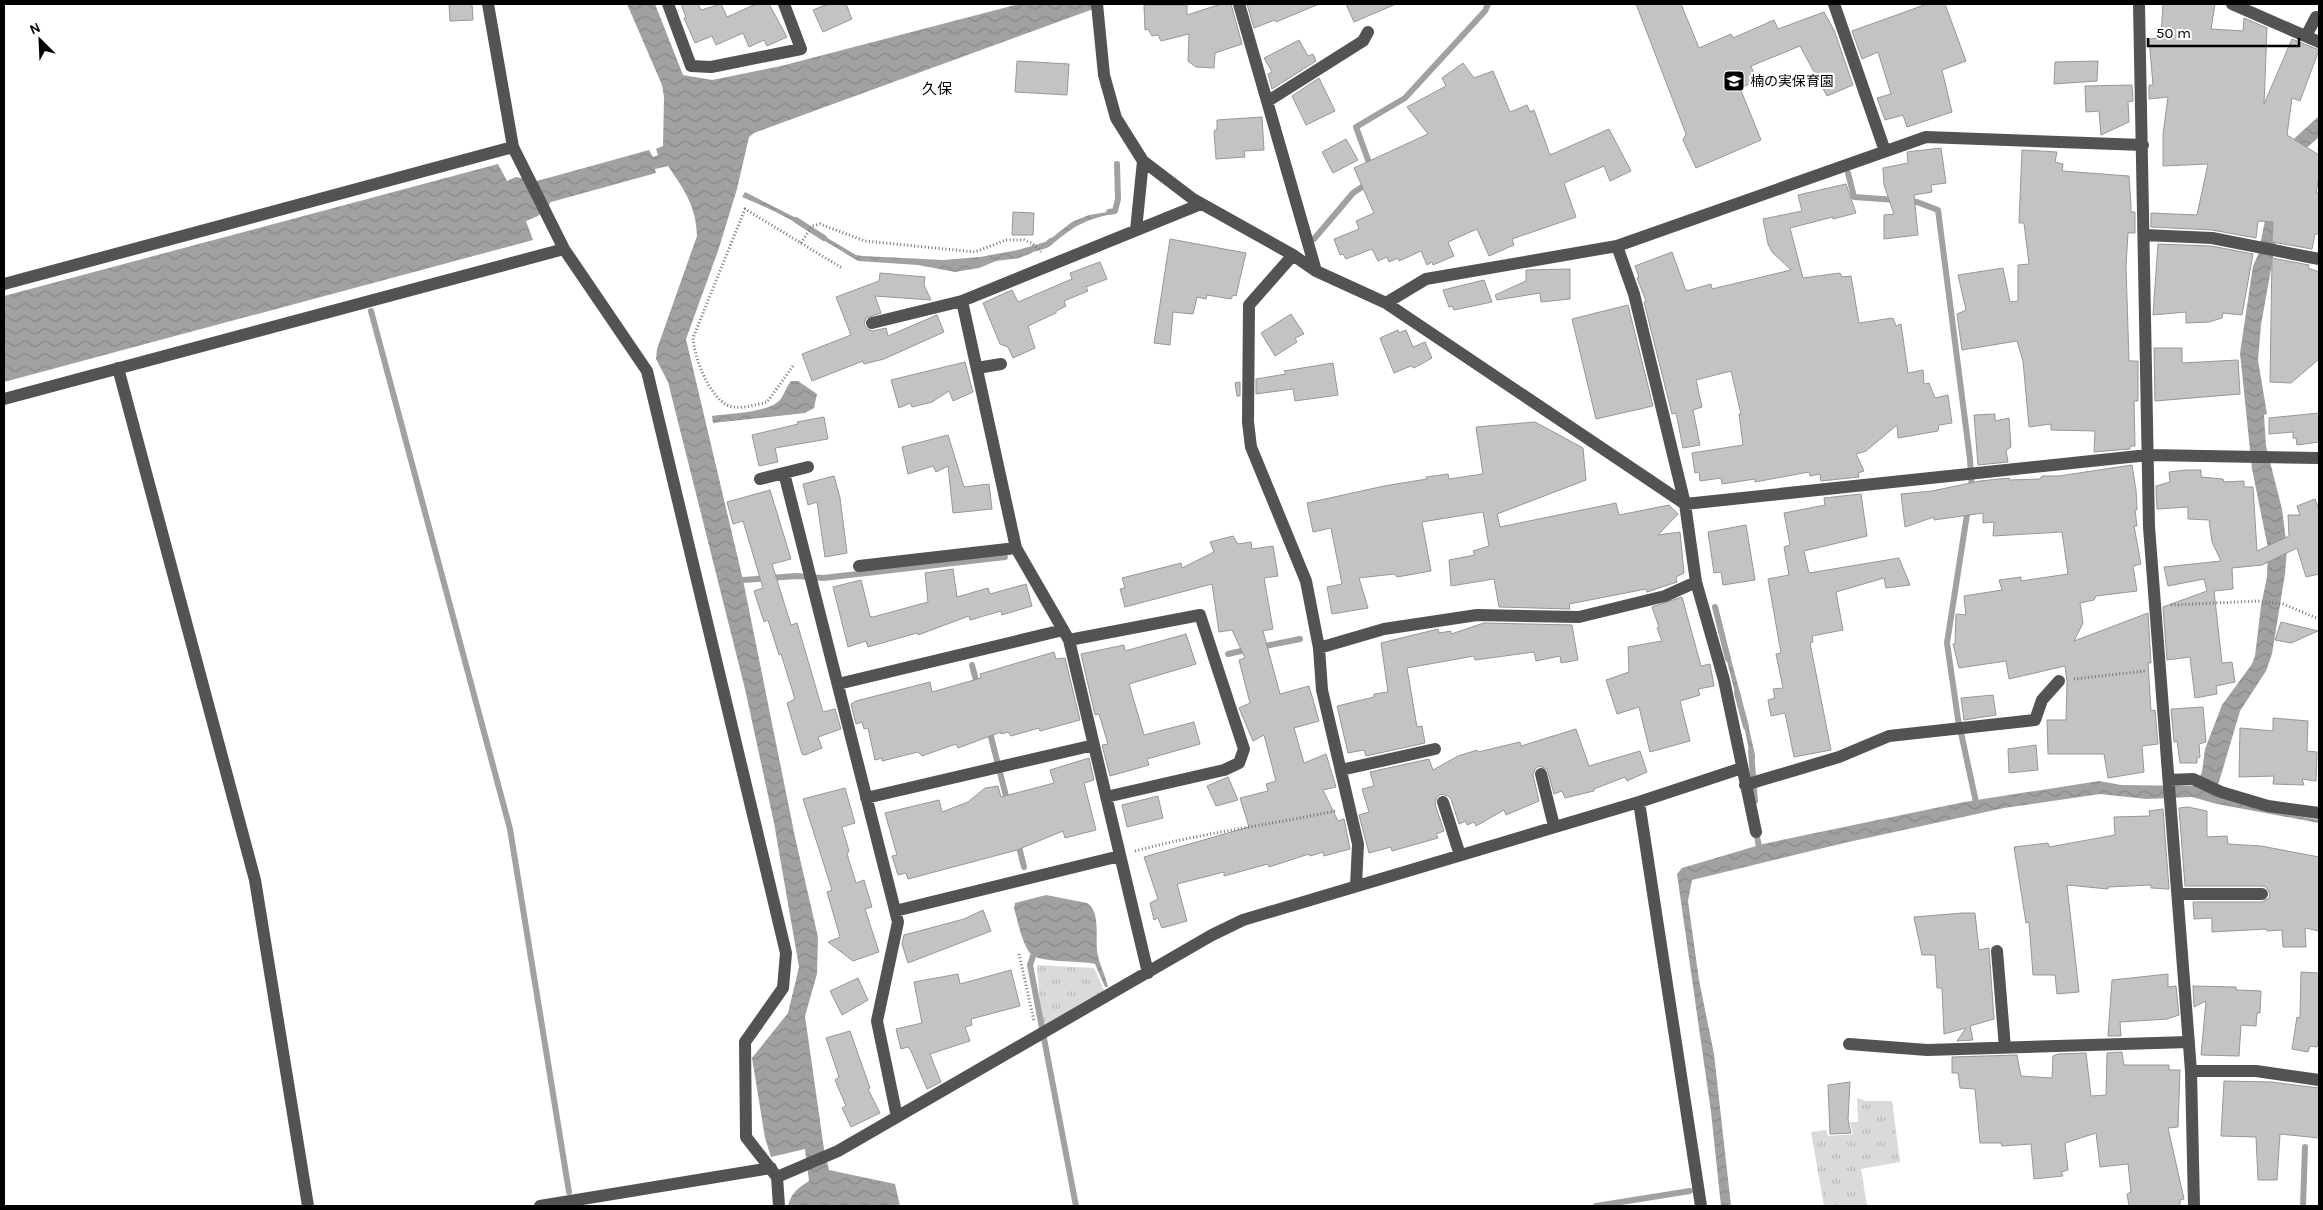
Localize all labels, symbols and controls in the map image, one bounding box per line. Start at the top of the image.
north arrow [15,15,65,65]
scale bar [2148,15,2299,47]
text: N [27,19,43,38]
text: 50 m [2156,24,2191,42]
school or university icon: 楠の実保育園 [1722,69,1746,93]
place label: 楠の実保育園 [1750,73,1834,90]
district label: 久保 [922,80,952,98]

